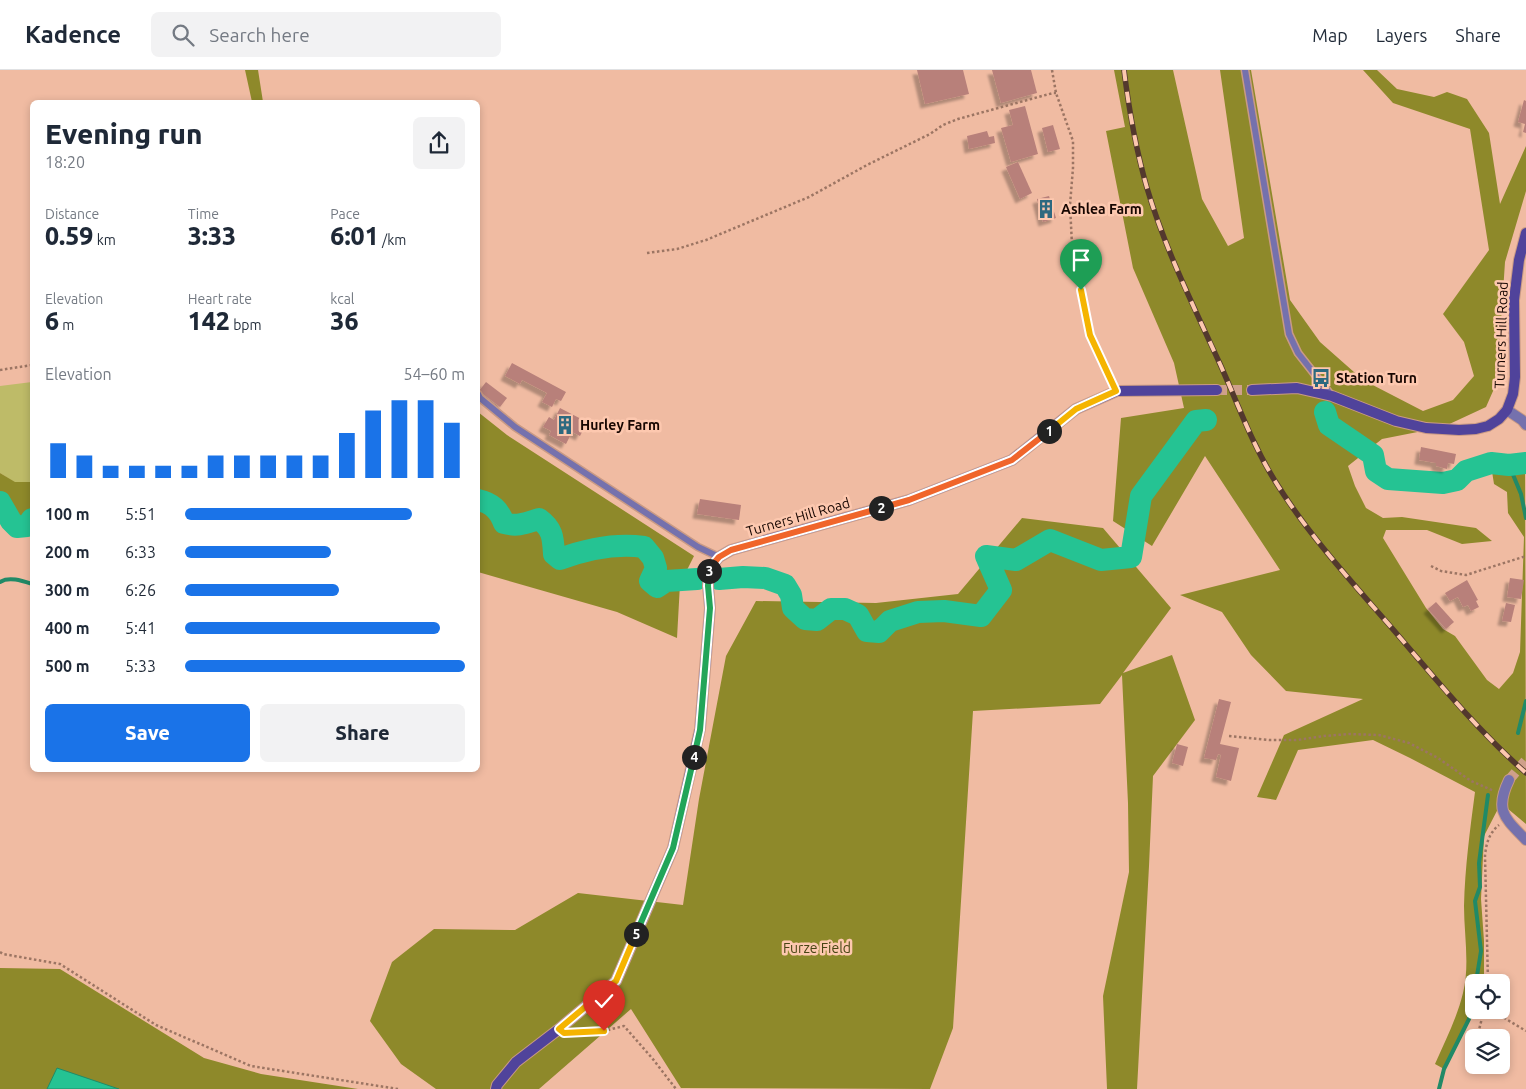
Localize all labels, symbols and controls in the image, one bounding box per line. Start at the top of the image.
search box [151,12,501,57]
text: Kadence [25,21,121,48]
icon: search [169,21,197,49]
text: Search here [209,24,310,46]
text: Map [1312,25,1348,45]
text: Layers [1376,25,1427,45]
text: Share [1455,25,1501,45]
button: share [413,117,465,169]
text: Evening run [45,118,203,149]
text: 18:20 [45,153,85,171]
building icon: Ashlea Farm [1035,198,1057,220]
place label: Ashlea Farm [1061,201,1142,217]
text: Distance [45,206,99,222]
text: Time [188,206,219,222]
text: Pace [330,206,360,222]
text: 0.59 [45,222,93,250]
text: 3:33 [188,222,236,250]
text: 6:01 [330,222,379,250]
text: km [93,232,116,248]
text: /km [379,232,406,248]
pin [1060,239,1102,290]
icon: arrive [1067,246,1095,274]
street label: Turners Hill Road [1491,281,1511,389]
text: Elevation [45,291,103,307]
text: Heart rate [188,291,252,307]
text: kcal [330,291,355,307]
text: 6 [45,307,59,335]
text: 142 [188,307,230,335]
text: 36 [330,307,359,335]
text: m [59,317,74,333]
text: bpm [230,317,262,333]
text: Elevation [45,365,112,383]
text: 54–60 m [403,365,465,383]
bus stop icon: Station Turn [1310,367,1332,389]
place label: Station Turn [1336,370,1417,386]
building icon: Hurley Farm [554,414,576,436]
place label: Hurley Farm [580,417,660,433]
pin: 1 [1036,418,1062,444]
text: 1 [1046,423,1053,439]
street label: Turners Hill Road [744,495,852,539]
pin: 2 [868,496,894,520]
text: 2 [878,500,885,516]
text: 100 m [45,505,90,523]
text: 5:51 [125,505,156,523]
text: 200 m [45,543,90,561]
text: 6:33 [125,543,156,561]
pin: 3 [696,558,722,584]
text: 3 [706,563,713,579]
text: 300 m [45,581,90,599]
text: 6:26 [125,581,156,599]
text: 400 m [45,619,90,637]
text: 5:41 [125,619,156,637]
text: 500 m [45,657,90,675]
text: 5:33 [125,657,156,675]
button: Save [45,704,250,762]
button: Share [260,704,465,762]
pin: 4 [682,744,706,770]
text: 4 [691,749,698,765]
pin: 5 [624,922,648,946]
text: 5 [633,926,640,942]
park label: Furze Field [783,940,851,956]
map controls [1465,974,1510,1074]
button: locate [1465,974,1510,1019]
pin [583,980,625,1031]
icon: check [590,987,618,1015]
button: layers [1465,1029,1510,1074]

